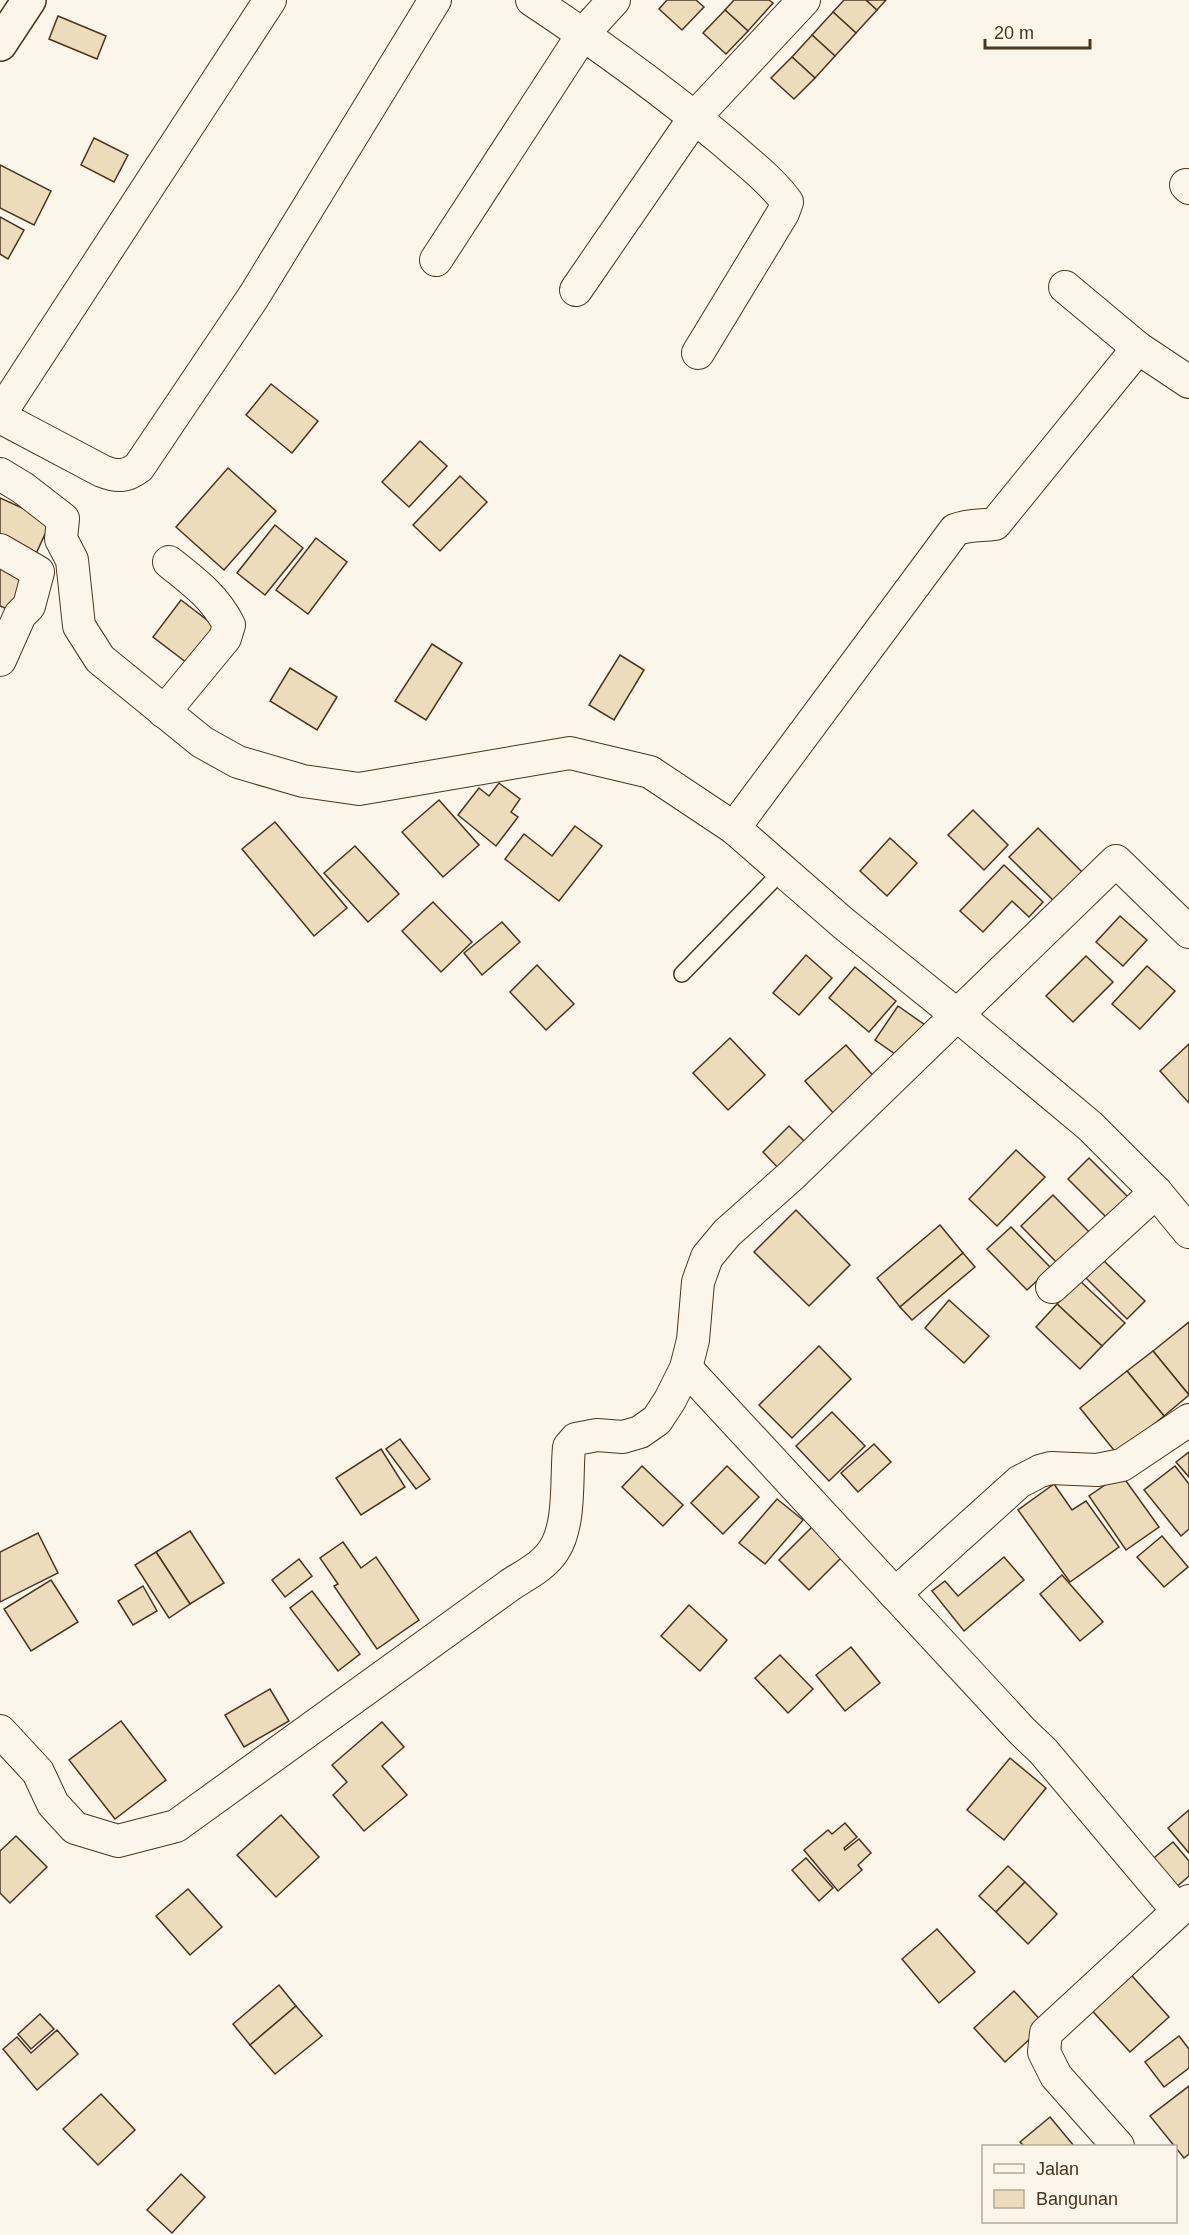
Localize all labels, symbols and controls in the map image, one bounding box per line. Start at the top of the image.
scale bar [985,12,1090,50]
text: 20 m [994,23,1034,43]
legend [982,2145,1177,2223]
text: Jalan [1036,2159,1079,2179]
text: Bangunan [1036,2189,1118,2209]

